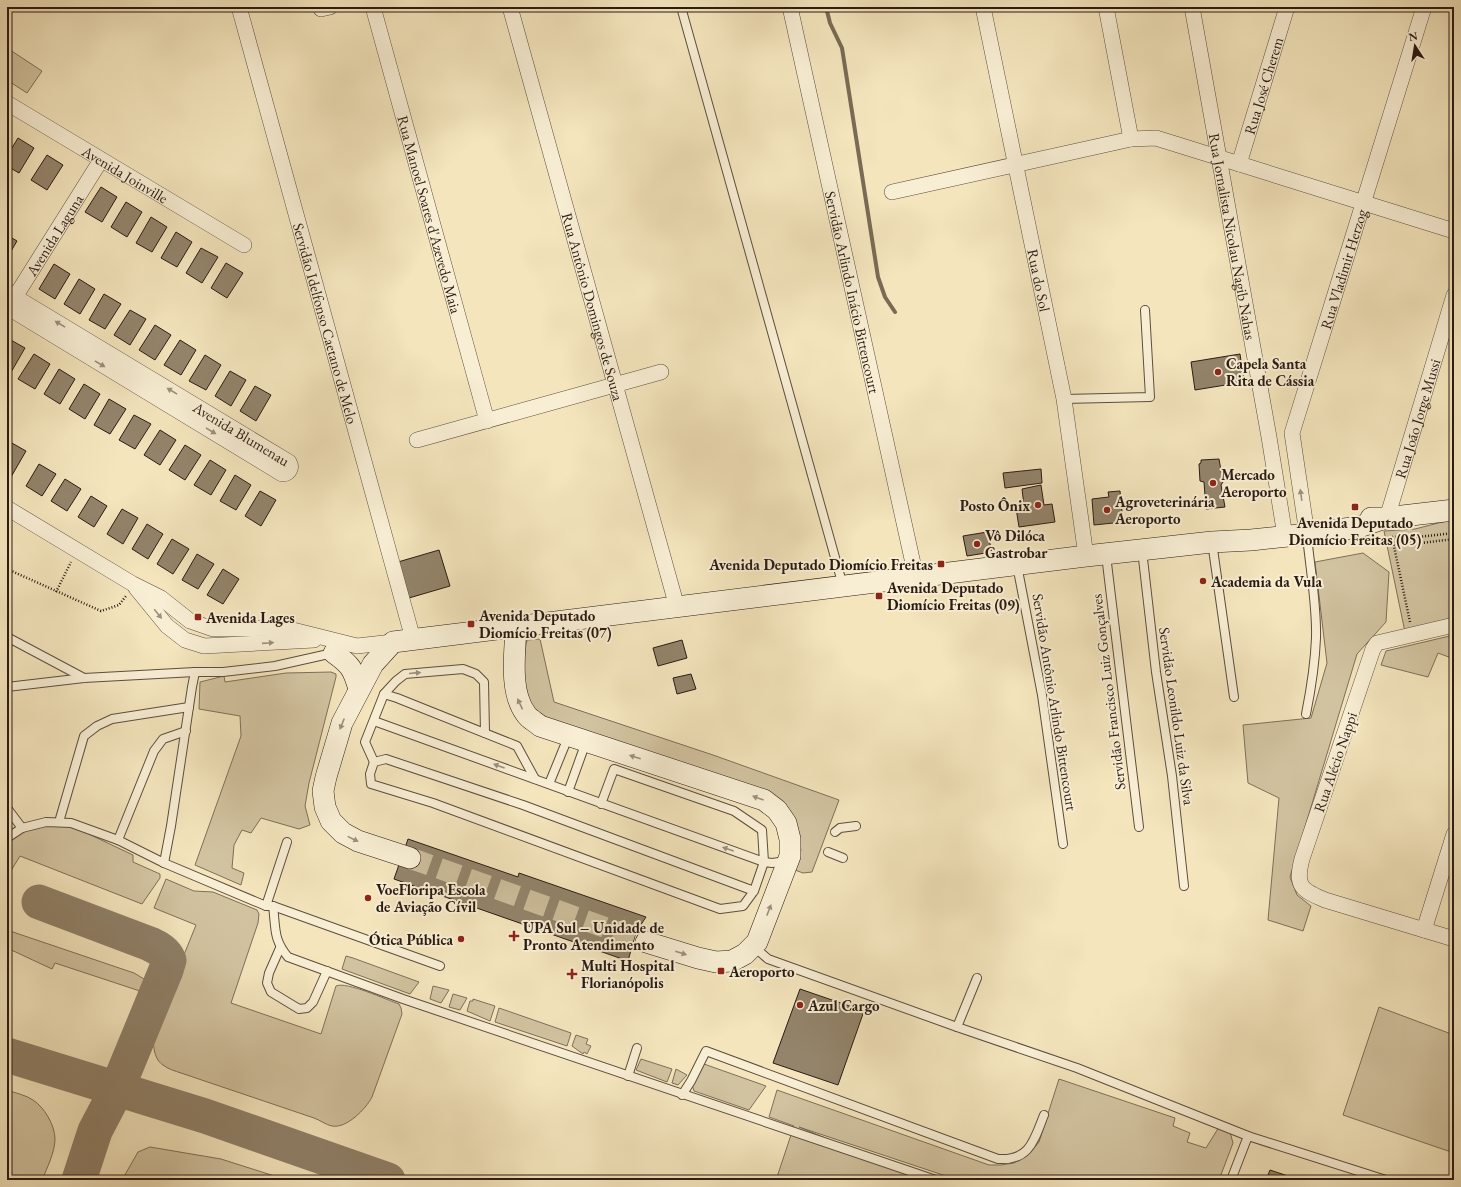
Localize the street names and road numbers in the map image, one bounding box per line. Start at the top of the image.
street label: Rua José Cherem [1239,34,1287,137]
street label: Rua Manoel Soares d'Azevedo Maia [394,113,466,315]
street label: Rua Jornalista Nicolau Nagib Nahas [1205,132,1261,341]
street label: Avenida Joinville [78,140,172,207]
street label: Servidão Arlindo Inácio Bittencourt [821,189,885,395]
street label: Avenida Laguna [21,190,87,280]
street label: Rua Vladimir Herzog [1315,206,1371,331]
street label: Rua Antônio Domingos de Souza [558,210,629,403]
street label: Servidão Idelfonso Caetano de Melo [289,221,363,426]
street label: Rua do Sol [1024,247,1055,314]
street label: Rua João Jorge Mussi [1390,356,1444,481]
street label: Avenida Blumenau [189,397,293,470]
street label: Servidão Antônio Arlindo Bittencourt [1028,592,1082,812]
street label: Servidão Francisco Luiz Gonçalves [1087,593,1129,791]
street label: Servidão Leonildo Luiz da Silva [1155,626,1199,806]
street label: Rua Alécio Nappi [1309,709,1361,815]

